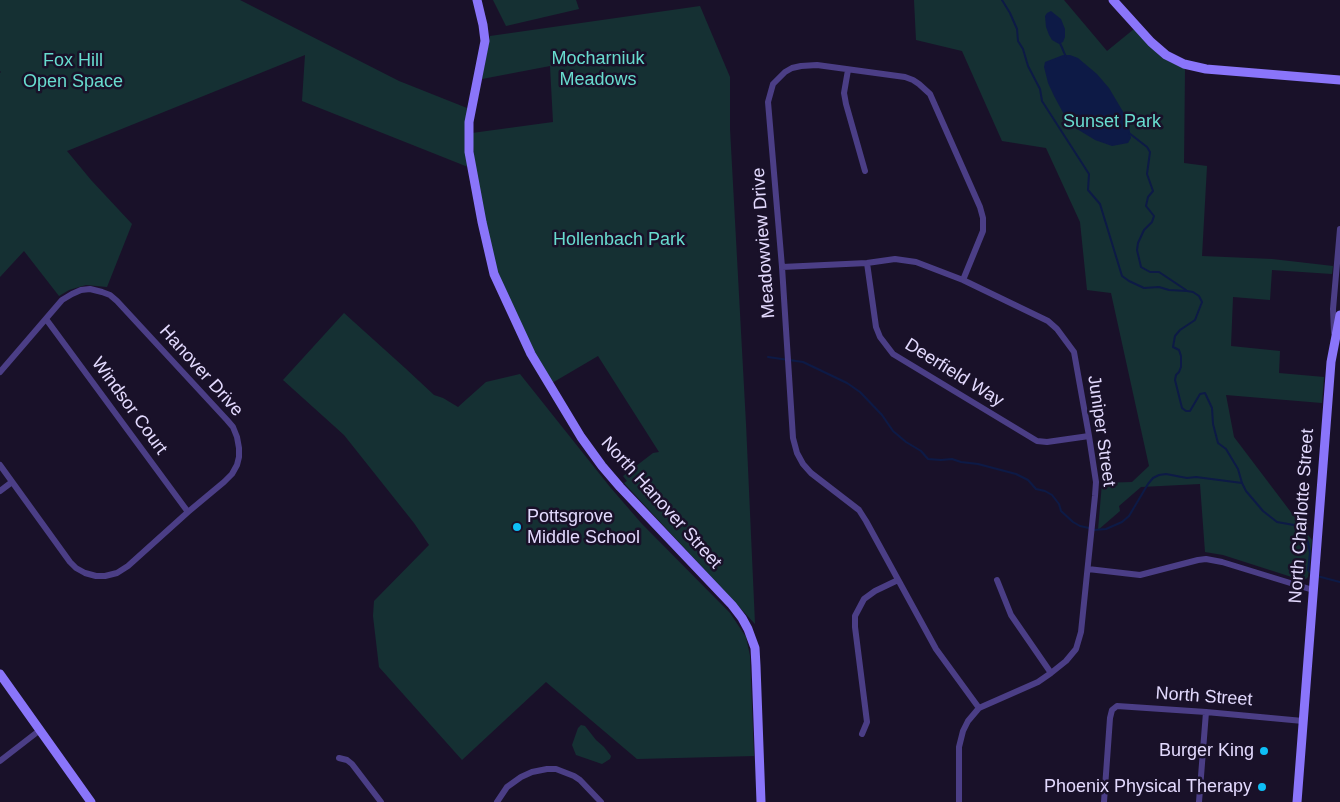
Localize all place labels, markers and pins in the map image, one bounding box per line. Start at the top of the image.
place label: Pottsgrove Middle School [527,506,640,548]
marker: Pottsgrove Middle School [511,521,523,533]
place label: Burger King [1159,740,1254,762]
marker: Burger King [1258,745,1270,757]
place label: Phoenix Physical Therapy [1044,776,1252,798]
marker: Phoenix Physical Therapy [1256,781,1268,793]

